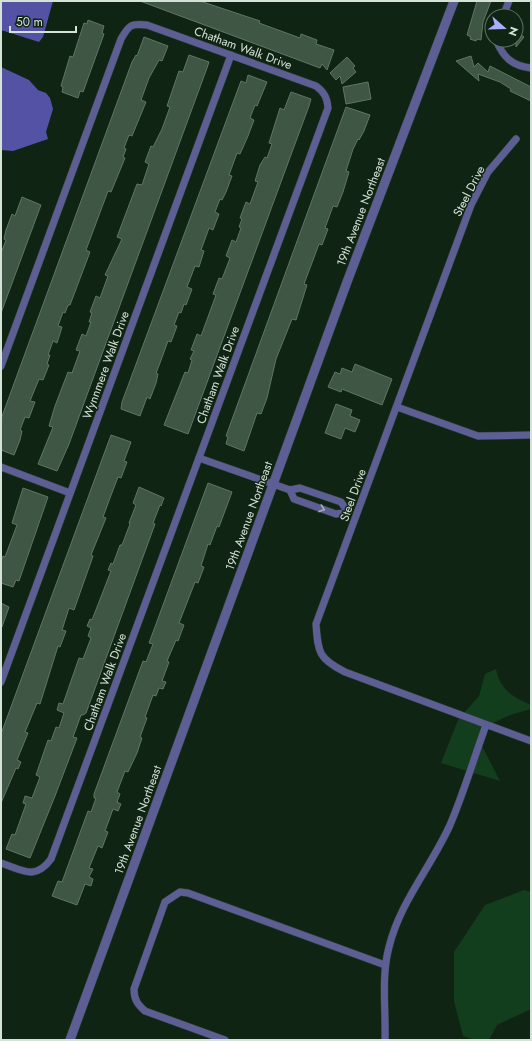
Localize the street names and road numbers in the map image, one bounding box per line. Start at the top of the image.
street label: Chatham Walk Drive [192,22,294,74]
street label: 19th Avenue Northeast [332,155,390,269]
street label: Steel Drive [449,162,489,220]
street label: Wynnmere Walk Drive [78,308,134,422]
street label: Chatham Walk Drive [192,324,244,426]
street label: 19th Avenue Northeast [221,459,277,573]
street label: Steel Drive [335,466,371,524]
street label: Chatham Walk Drive [79,631,131,733]
street label: 19th Avenue Northeast [110,763,166,877]

